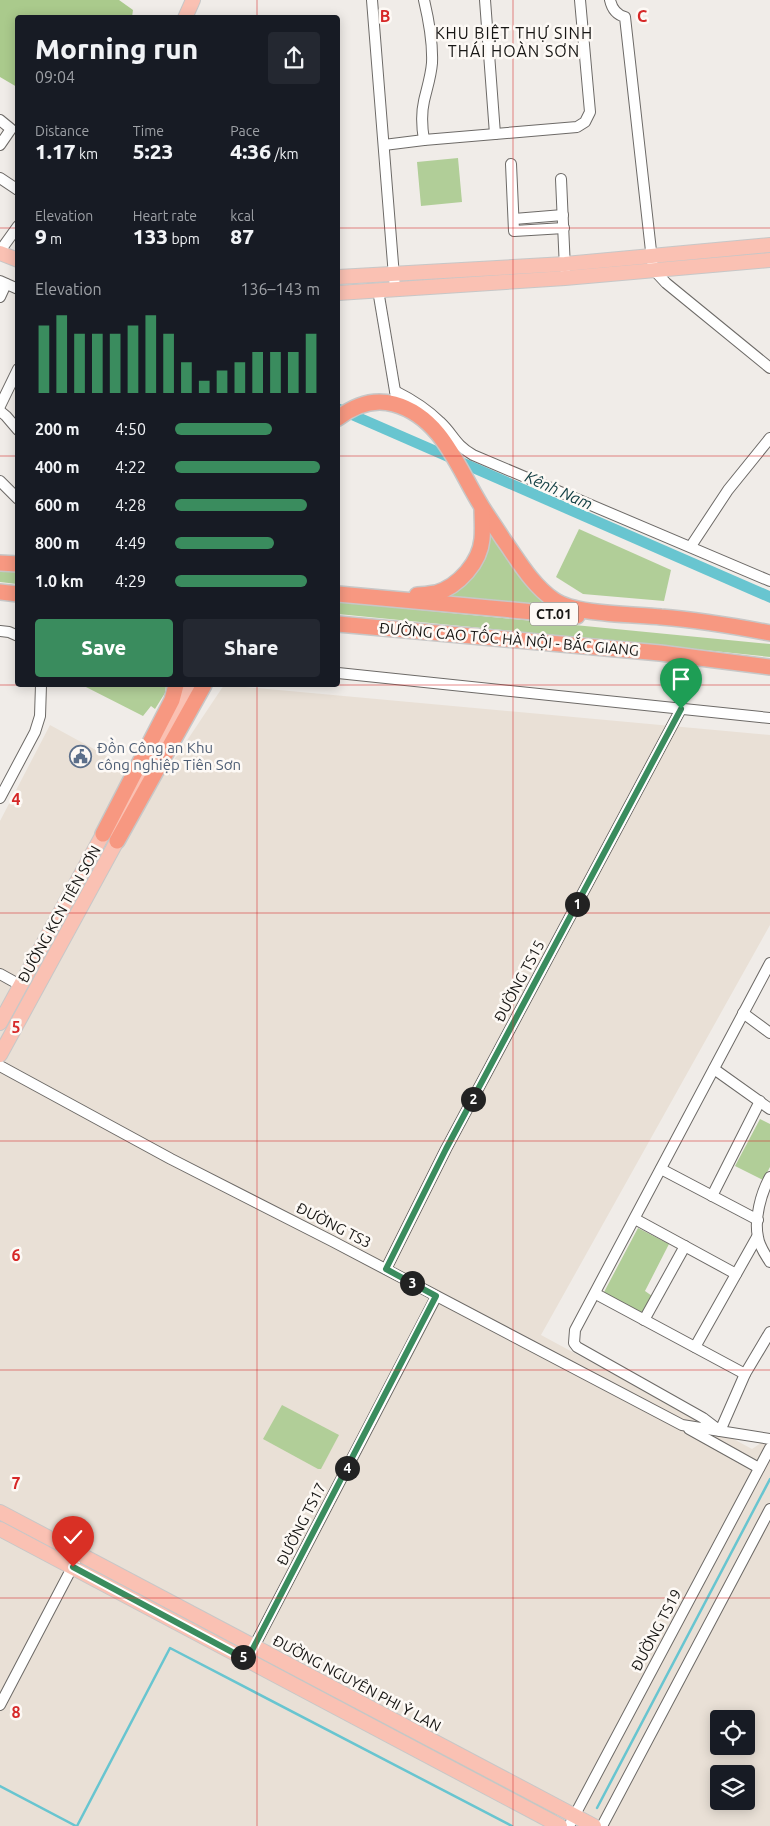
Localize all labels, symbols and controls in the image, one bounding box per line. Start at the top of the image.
text: B [380,7,390,25]
text: C [637,7,647,25]
district label: KHU BIỆT THỰ SINH THÁI HOÀN SƠN [435,24,593,60]
button: share [268,32,320,84]
text: Morning run [35,33,198,64]
text: 09:04 [35,68,75,86]
text: Distance [35,123,89,139]
text: Time [133,123,164,139]
text: Pace [230,123,260,139]
text: 1.17 [35,139,76,163]
text: 5:23 [133,139,173,163]
text: 4:36 [230,139,271,163]
text: km [76,146,98,162]
text: /km [271,146,299,162]
text: Elevation [35,208,93,224]
text: Heart rate [133,208,197,224]
text: kcal [230,208,255,224]
text: 9 [35,224,47,248]
text: 133 [133,224,168,248]
text: 87 [230,224,254,248]
text: m [47,231,62,247]
text: bpm [168,231,200,247]
text: Elevation [35,280,102,298]
text: 136–143 m [240,280,320,298]
text: 200 m [35,420,80,438]
text: 4:50 [115,420,146,438]
text: 400 m [35,458,80,476]
text: 4:22 [115,458,146,476]
water label: Kênh Nam [522,467,596,513]
text: 600 m [35,496,80,514]
text: 4:28 [115,496,146,514]
text: 800 m [35,534,80,552]
text: 4:49 [115,534,146,552]
text: 1.0 km [35,572,84,590]
text: 4:29 [115,572,146,590]
road number: CT.01 [530,602,578,626]
street label: ĐƯỜNG CAO TỐC HÀ NỘI - BẮC GIANG [378,615,640,659]
button: Save [35,619,173,677]
button: Share [183,619,320,677]
pin [660,658,702,709]
icon: arrive [667,665,695,693]
place label: Đồn Công an Khu công nghiệp Tiên Sơn [97,737,241,773]
public building icon: Đồn Công an Khu công nghiệp Tiên Sơn [69,744,93,768]
text: 4 [11,790,21,808]
street label: ĐƯỜNG KCN TIÊN SƠN [14,842,104,985]
pin: 1 [564,892,590,916]
text: 1 [574,896,581,912]
street label: ĐƯỜNG TS15 [490,937,548,1025]
text: 5 [11,1018,21,1036]
pin: 2 [460,1086,486,1112]
text: 2 [470,1091,477,1107]
street label: ĐƯỜNG TS3 [294,1198,375,1251]
text: 6 [11,1246,21,1264]
pin: 3 [400,1270,424,1296]
text: 3 [409,1275,416,1291]
pin: 4 [334,1456,360,1480]
text: 4 [344,1460,351,1476]
text: 7 [11,1474,21,1492]
street label: ĐƯỜNG TS17 [272,1480,329,1568]
pin [52,1516,94,1567]
icon: check [59,1523,87,1551]
street label: ĐƯỜNG TS19 [627,1586,685,1674]
street label: ĐƯỜNG NGUYÊN PHI Ỷ LAN [270,1631,444,1735]
pin: 5 [230,1644,256,1670]
text: 5 [240,1649,247,1665]
text: 8 [11,1703,21,1721]
map controls [710,1710,755,1810]
button: locate [710,1710,755,1755]
button: layers [710,1765,755,1810]

